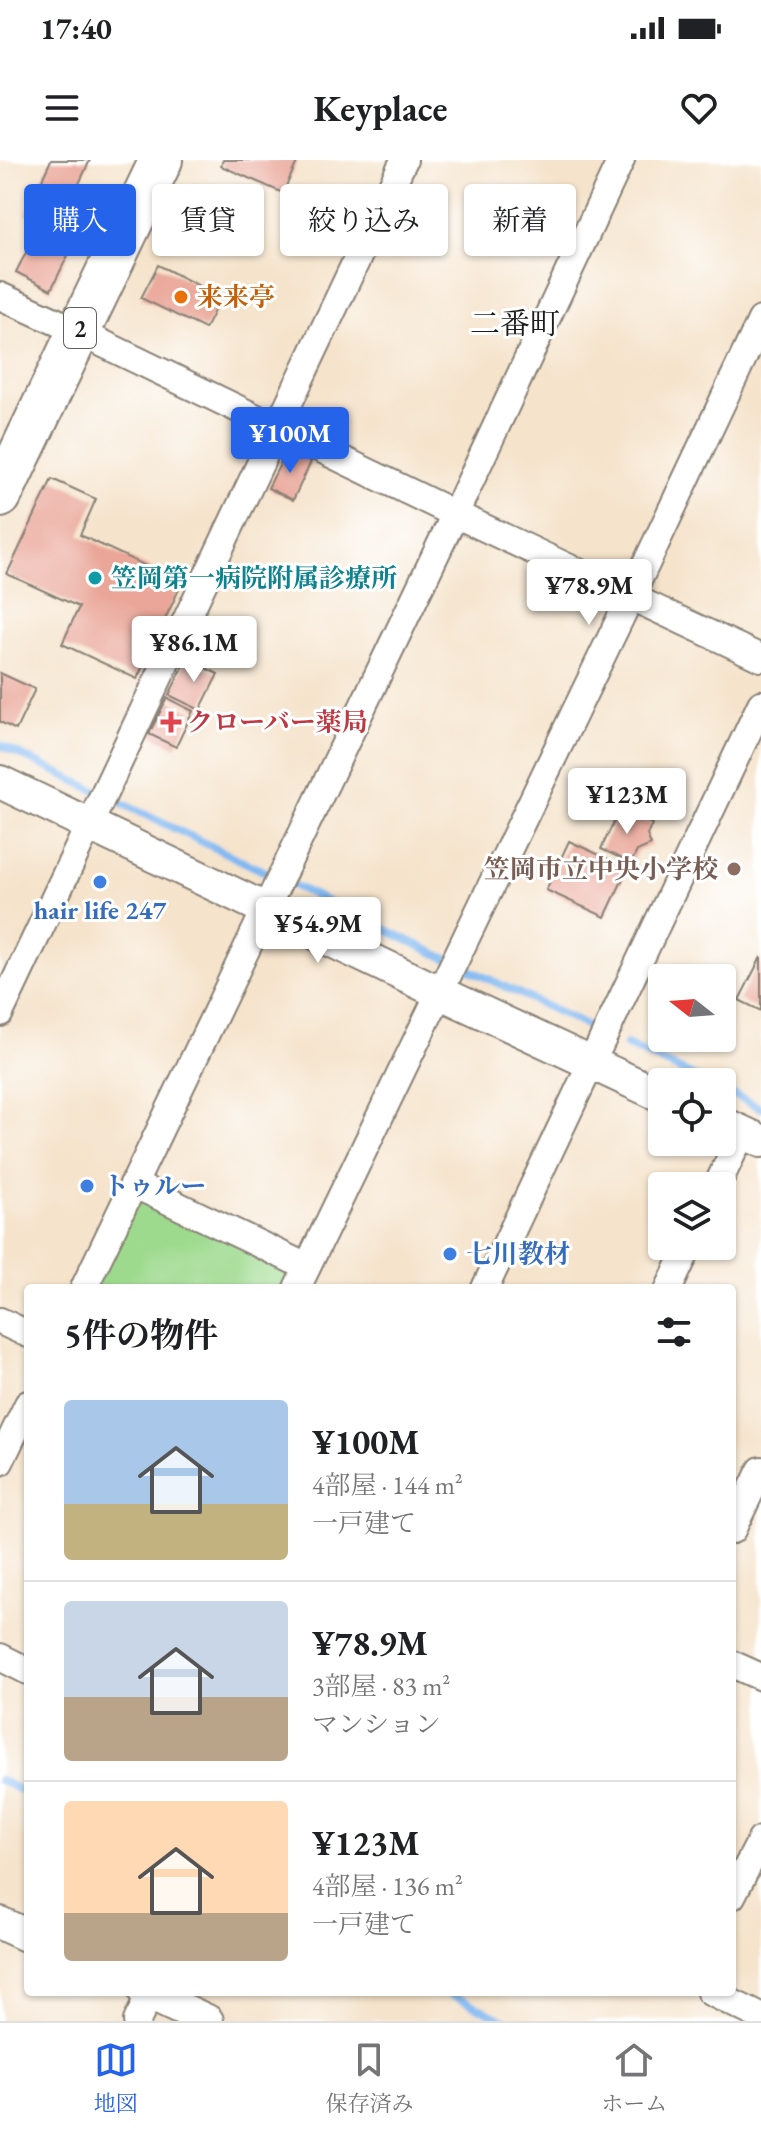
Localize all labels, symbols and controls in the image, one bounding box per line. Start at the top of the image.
text: 17:40 [40,9,112,48]
text: Keyplace [313,85,448,132]
icon: menu [40,86,84,130]
icon: heart [677,86,721,130]
chip: 購入 [24,184,136,256]
chip: 賃貸 [152,184,264,256]
chip: 絞り込み [280,184,448,256]
chip: 新着 [464,184,576,256]
place label: 来来亭 [197,280,275,314]
marker: 来来亭 [172,288,190,306]
district label: 二番町 [470,304,560,343]
road number: 2 [64,308,96,348]
pin: ¥100M [234,407,346,475]
text: ¥100M [249,416,331,450]
pin: ¥78.9M [524,559,654,627]
place label: 笠岡第一病院附属診療所 [111,561,397,595]
text: ¥78.9M [545,568,633,602]
marker: 笠岡第一病院附属診療所 [86,569,104,587]
pin: ¥86.1M [129,616,259,684]
text: ¥86.1M [150,625,238,659]
place label: クローバー薬局 [187,705,368,739]
marker: クローバー薬局 [162,713,180,731]
pin: ¥123M [571,768,683,836]
text: ¥123M [586,777,668,811]
place label: 笠岡市立中央小学校 [484,852,718,886]
marker: 笠岡市立中央小学校 [725,860,743,878]
marker: hair life 247 [91,873,109,891]
place label: hair life 247 [34,893,167,927]
pin: ¥54.9M [253,897,383,965]
text: ¥54.9M [274,906,362,940]
north arrow [648,964,736,1052]
map controls [648,964,736,1260]
button: locate [648,1068,736,1156]
place label: トゥルー [103,1169,206,1203]
button: layers [648,1172,736,1260]
marker: トゥルー [78,1177,96,1195]
place label: 七川教材 [466,1237,570,1271]
marker: 七川教材 [441,1245,459,1263]
icon: filters [652,1310,696,1354]
text: 5件の物件 [64,1313,218,1357]
text: ¥100M [312,1420,419,1464]
icon: home [128,1432,224,1528]
text: 4部屋 · 144 m² [312,1468,463,1502]
text: 一戸建て [312,1506,416,1540]
text: ¥78.9M [312,1621,428,1665]
icon: home [128,1633,224,1729]
text: 3部屋 · 83 m² [312,1669,450,1703]
text: マンション [312,1707,441,1741]
text: ¥123M [312,1821,419,1865]
icon: home [128,1833,224,1929]
text: 4部屋 · 136 m² [312,1869,463,1903]
text: 一戸建て [312,1907,416,1941]
tab: 地図 [94,2038,138,2118]
tab: 保存済み [325,2038,413,2118]
tab: ホーム [601,2038,667,2118]

